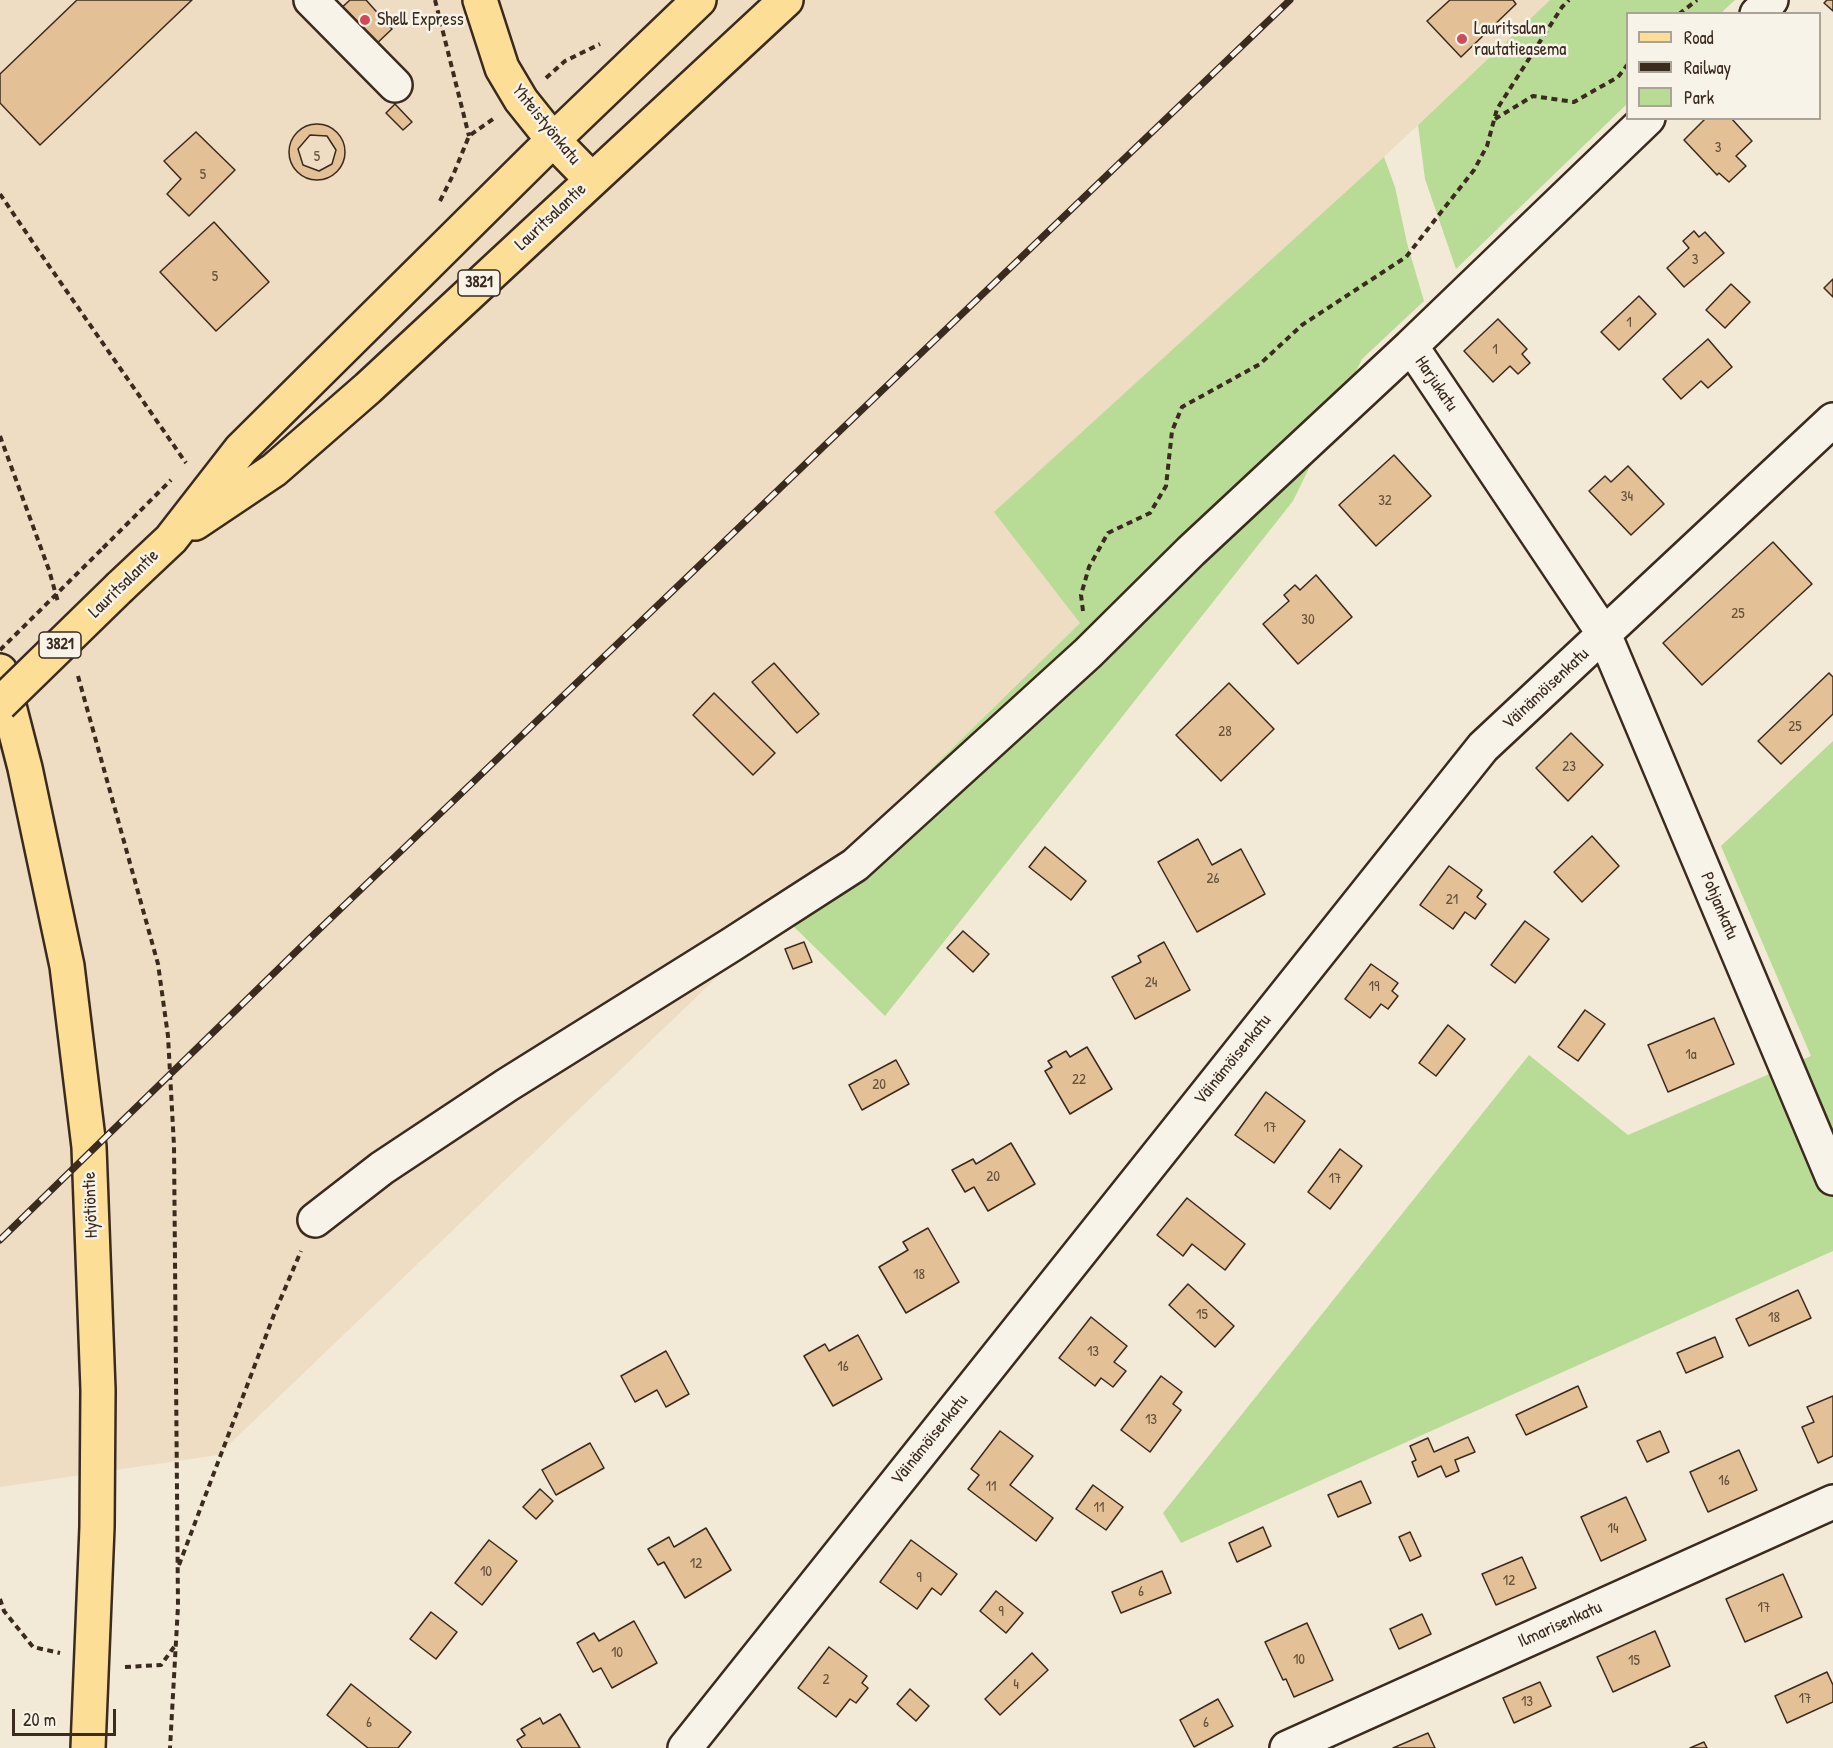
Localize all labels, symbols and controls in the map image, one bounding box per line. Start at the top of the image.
place label: Shell Express [377,9,464,31]
legend [1626,12,1821,120]
marker: Shell Express [358,13,372,27]
place label: Lauritsalan rautatieasema [1474,18,1566,60]
text: Road [1684,25,1714,50]
marker: Lauritsalan rautatieasema [1455,32,1469,46]
text: Railway [1684,55,1731,80]
street label: Yhteistyönkatu [507,81,585,169]
text: Park [1684,85,1714,110]
house number: 3 [1715,139,1721,157]
house number: 5 [314,148,320,166]
house number: 5 [200,166,206,184]
street label: Lauritsalantie [511,179,591,255]
house number: 3 [1692,251,1698,269]
house number: 5 [212,268,218,286]
road number: 3821 [458,270,500,296]
house number: 1 [1626,314,1632,332]
house number: 1 [1492,341,1498,359]
street label: Harjukatu [1410,352,1462,416]
house number: 34 [1621,488,1633,506]
house number: 32 [1378,492,1392,510]
street label: Lauritsalantie [84,545,164,623]
house number: 25 [1731,605,1745,623]
house number: 30 [1301,611,1315,629]
road number: 3821 [39,632,81,658]
street label: Väinämöisenkatu [1498,644,1594,734]
house number: 25 [1788,718,1802,736]
house number: 28 [1218,723,1232,741]
house number: 23 [1562,758,1576,776]
street label: Pohjankatu [1695,869,1743,943]
house number: 26 [1206,870,1220,888]
house number: 21 [1446,891,1458,909]
house number: 24 [1145,974,1157,992]
house number: 19 [1369,978,1379,996]
street label: Väinämöisenkatu [1190,1010,1276,1110]
house number: 1a [1685,1046,1697,1064]
house number: 22 [1072,1071,1086,1089]
house number: 20 [872,1076,886,1094]
house number: 17 [1264,1119,1276,1137]
house number: 20 [986,1168,1000,1186]
house number: 17 [1329,1170,1341,1188]
street label: Hyötiöntie [79,1171,103,1239]
house number: 18 [913,1266,925,1284]
house number: 15 [1196,1306,1208,1324]
house number: 18 [1768,1309,1780,1327]
house number: 13 [1087,1343,1099,1361]
house number: 16 [837,1358,849,1376]
street label: Väinämöisenkatu [887,1390,973,1490]
house number: 13 [1145,1411,1157,1429]
house number: 16 [1718,1472,1730,1490]
house number: 11 [986,1478,996,1496]
house number: 11 [1094,1499,1104,1517]
house number: 14 [1607,1520,1619,1538]
house number: 12 [690,1555,702,1573]
house number: 10 [480,1563,492,1581]
house number: 9 [916,1569,922,1587]
house number: 12 [1503,1572,1515,1590]
house number: 6 [1138,1583,1144,1601]
street label: Ilmarisenkatu [1515,1597,1605,1653]
house number: 17 [1758,1599,1770,1617]
house number: 9 [998,1603,1004,1621]
house number: 10 [611,1644,623,1662]
house number: 10 [1293,1651,1305,1669]
house number: 15 [1628,1652,1640,1670]
house number: 2 [822,1671,830,1689]
house number: 4 [1013,1676,1019,1694]
house number: 17 [1799,1690,1811,1708]
house number: 13 [1521,1693,1533,1711]
scale bar [15,1697,118,1735]
text: 20 m [23,1707,56,1732]
house number: 6 [366,1714,372,1732]
house number: 6 [1203,1714,1209,1732]

